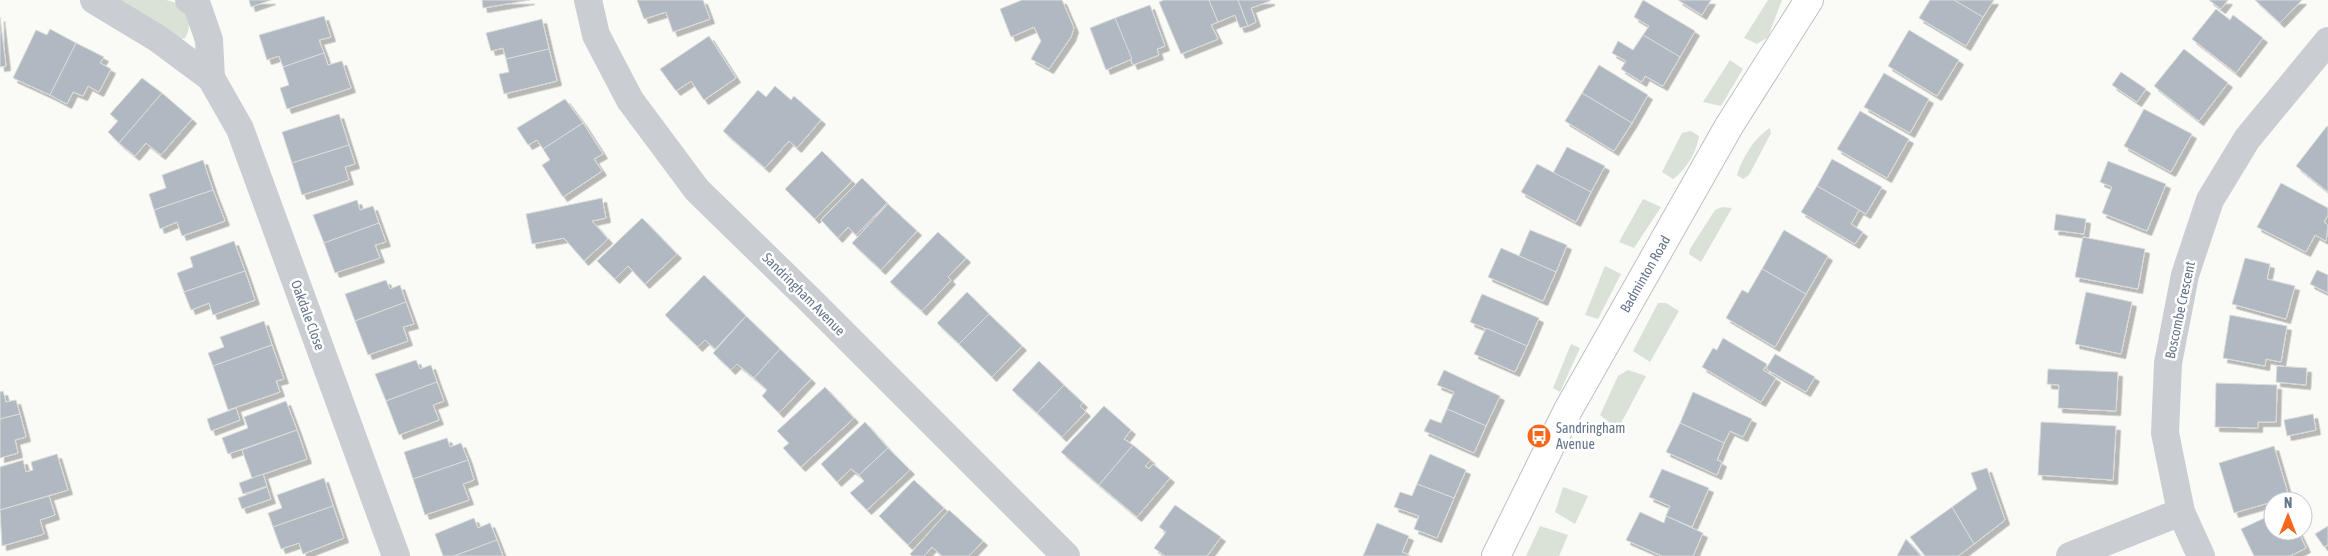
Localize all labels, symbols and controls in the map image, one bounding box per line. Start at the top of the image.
street label: Badminton Road [1617,233,1673,315]
street label: Sandringham Avenue [759,249,849,339]
street label: Boscombe Crescent [2162,260,2198,360]
street label: Oakdale Close [288,278,328,352]
place label: Sandringham Avenue [1556,420,1625,452]
bus stop icon: Sandringham Avenue [1526,423,1552,449]
north arrow [2263,491,2313,541]
text: N [2284,495,2292,511]

